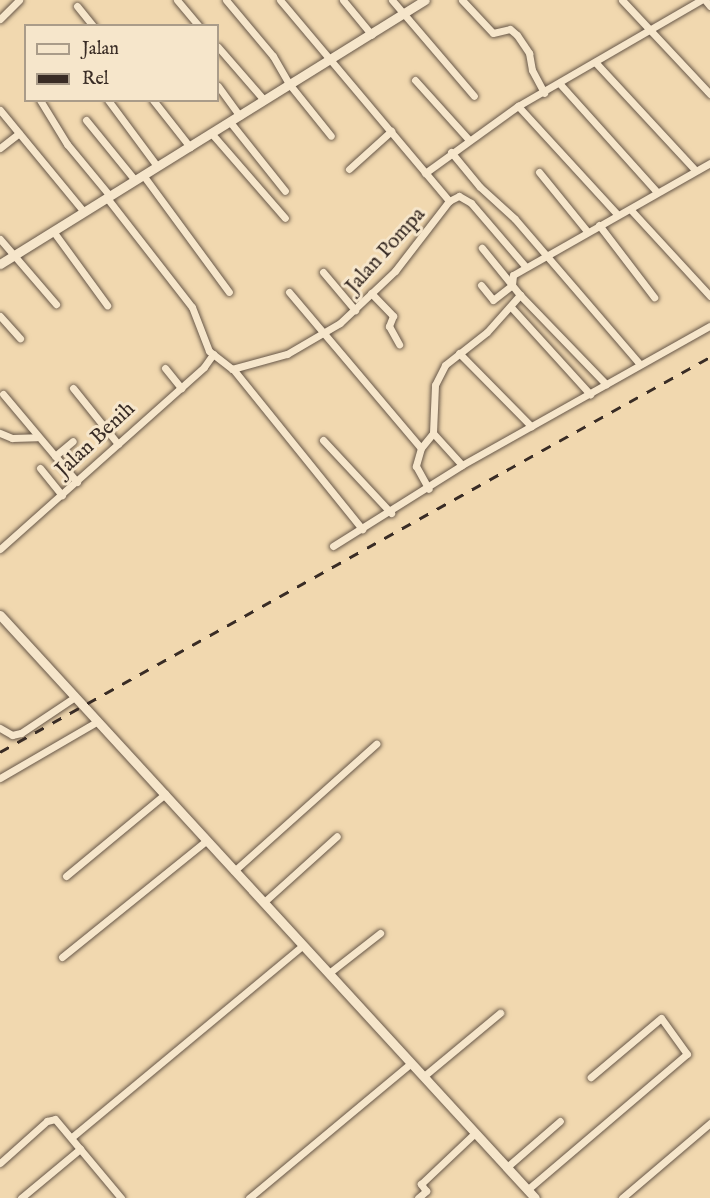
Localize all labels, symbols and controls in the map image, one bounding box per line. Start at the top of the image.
legend [24,24,219,102]
text: Jalan [82,38,119,61]
text: Rel [82,68,109,91]
street label: Jalan Pompa [341,203,431,299]
street label: Jalan Benih [51,397,141,483]

